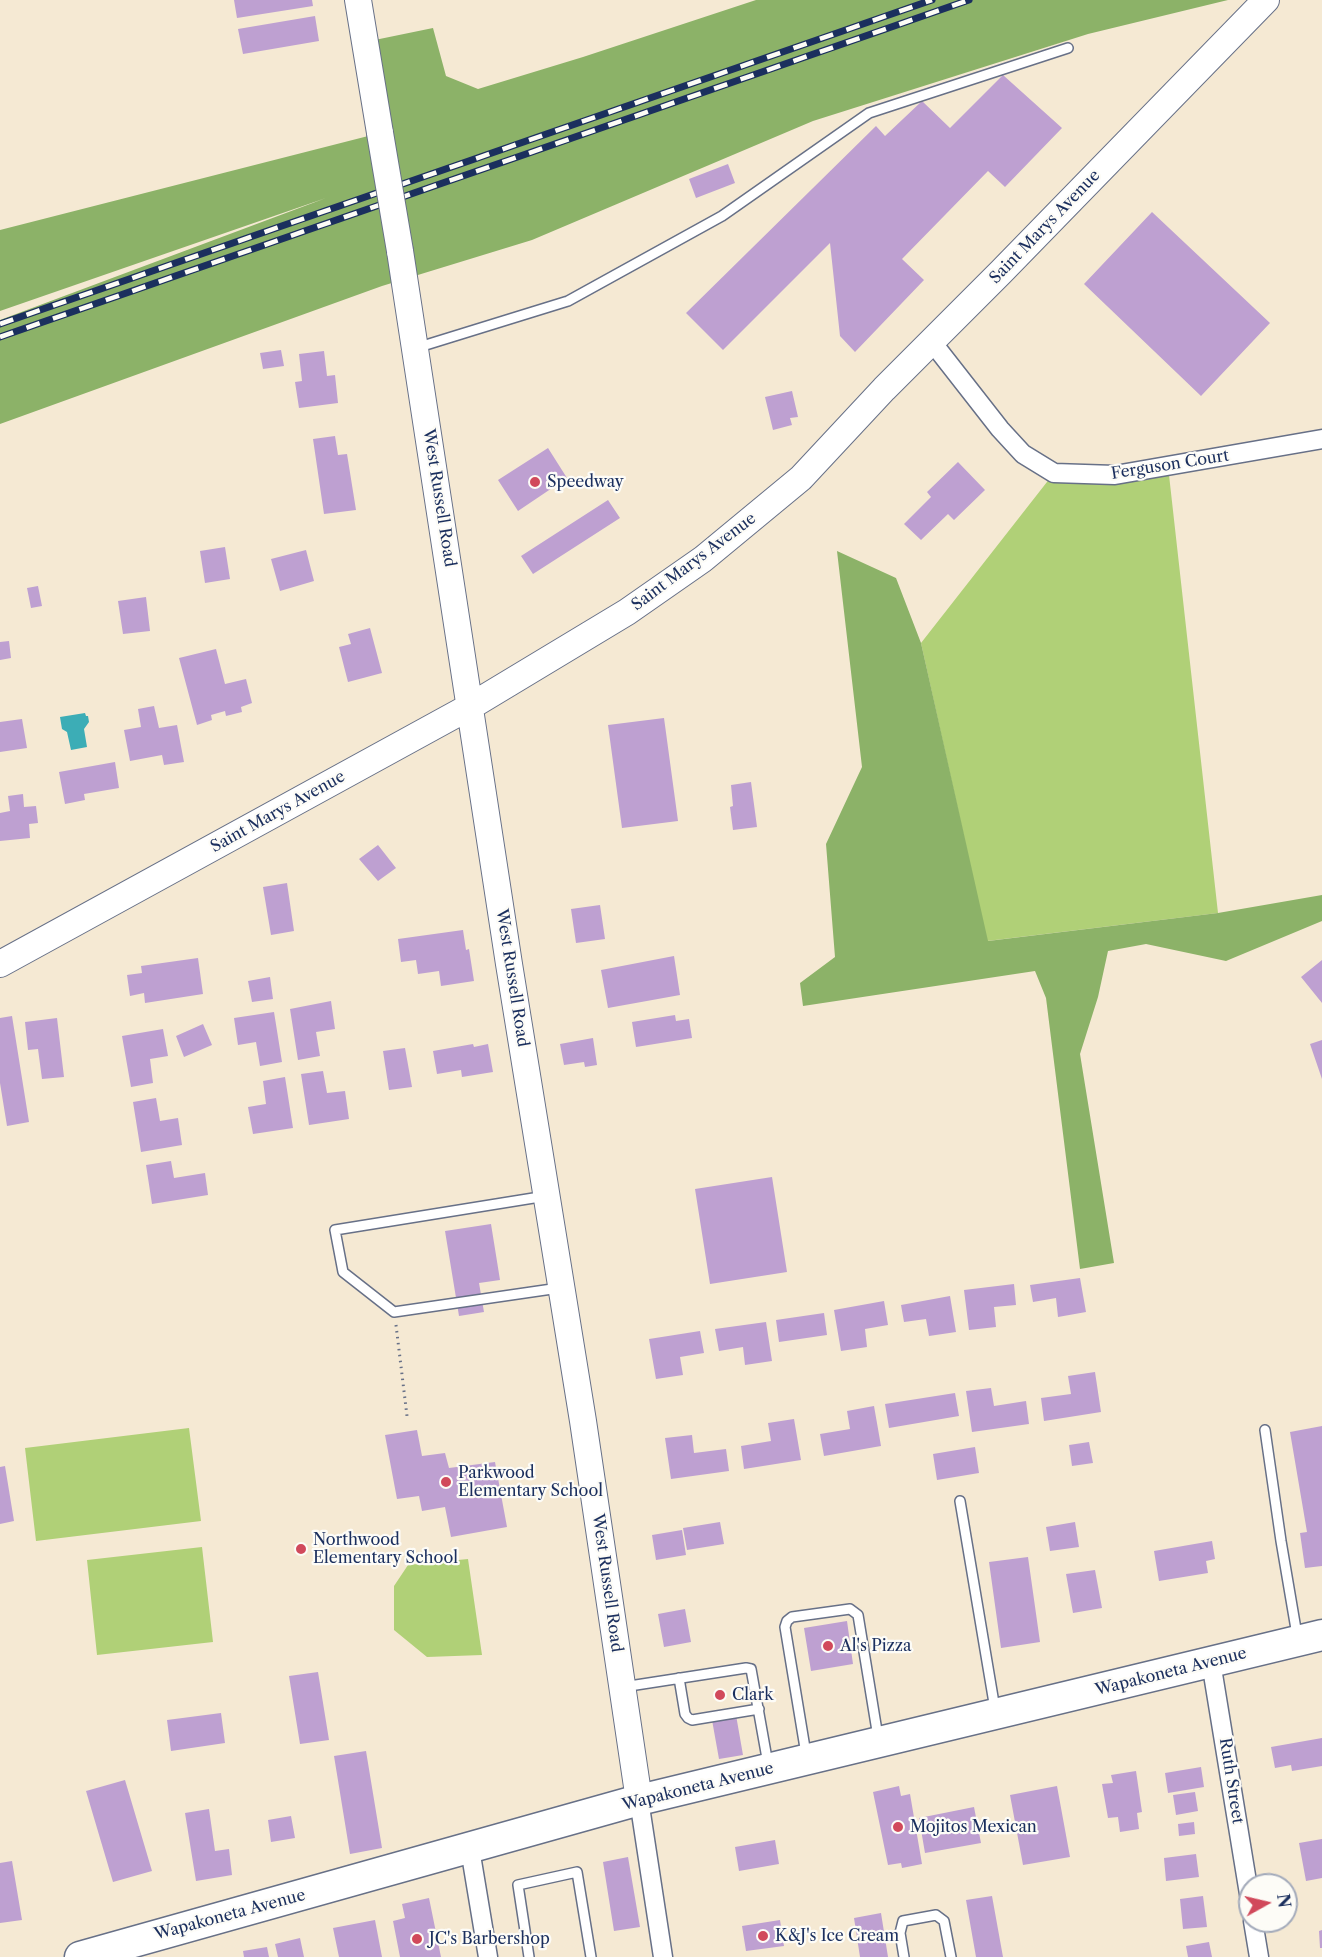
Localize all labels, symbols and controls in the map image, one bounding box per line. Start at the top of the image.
street label: Saint Marys Avenue [986,166,1104,288]
street label: West Russell Road [419,428,459,568]
street label: Ferguson Court [1110,446,1230,484]
place label: Speedway [547,472,624,492]
marker: Speedway [528,475,542,489]
street label: Saint Marys Avenue [628,509,760,615]
street label: Saint Marys Avenue [207,767,349,857]
street label: West Russell Road [492,908,532,1048]
place label: Parkwood Elementary School [458,1463,603,1501]
marker: Parkwood Elementary School [439,1475,453,1489]
street label: West Russell Road [588,1512,626,1654]
place label: Northwood Elementary School [313,1530,458,1568]
marker: Northwood Elementary School [294,1542,308,1556]
place label: Al's Pizza [840,1636,912,1656]
marker: Al's Pizza [821,1639,835,1653]
street label: Wapakoneta Avenue [1093,1644,1249,1700]
place label: Clark [732,1685,774,1705]
marker: Clark [713,1688,727,1702]
street label: Ruth Street [1215,1737,1247,1825]
street label: Wapakoneta Avenue [620,1759,776,1815]
place label: Mojitos Mexican [910,1817,1037,1837]
marker: Mojitos Mexican [891,1820,905,1834]
north arrow [1238,1873,1298,1933]
street label: Wapakoneta Avenue [152,1886,308,1944]
text: N [1273,1892,1295,1909]
place label: K&J's Ice Cream [775,1926,899,1946]
place label: JC's Barbershop [429,1929,550,1949]
marker: K&J's Ice Cream [756,1929,770,1943]
marker: JC's Barbershop [410,1932,424,1946]

